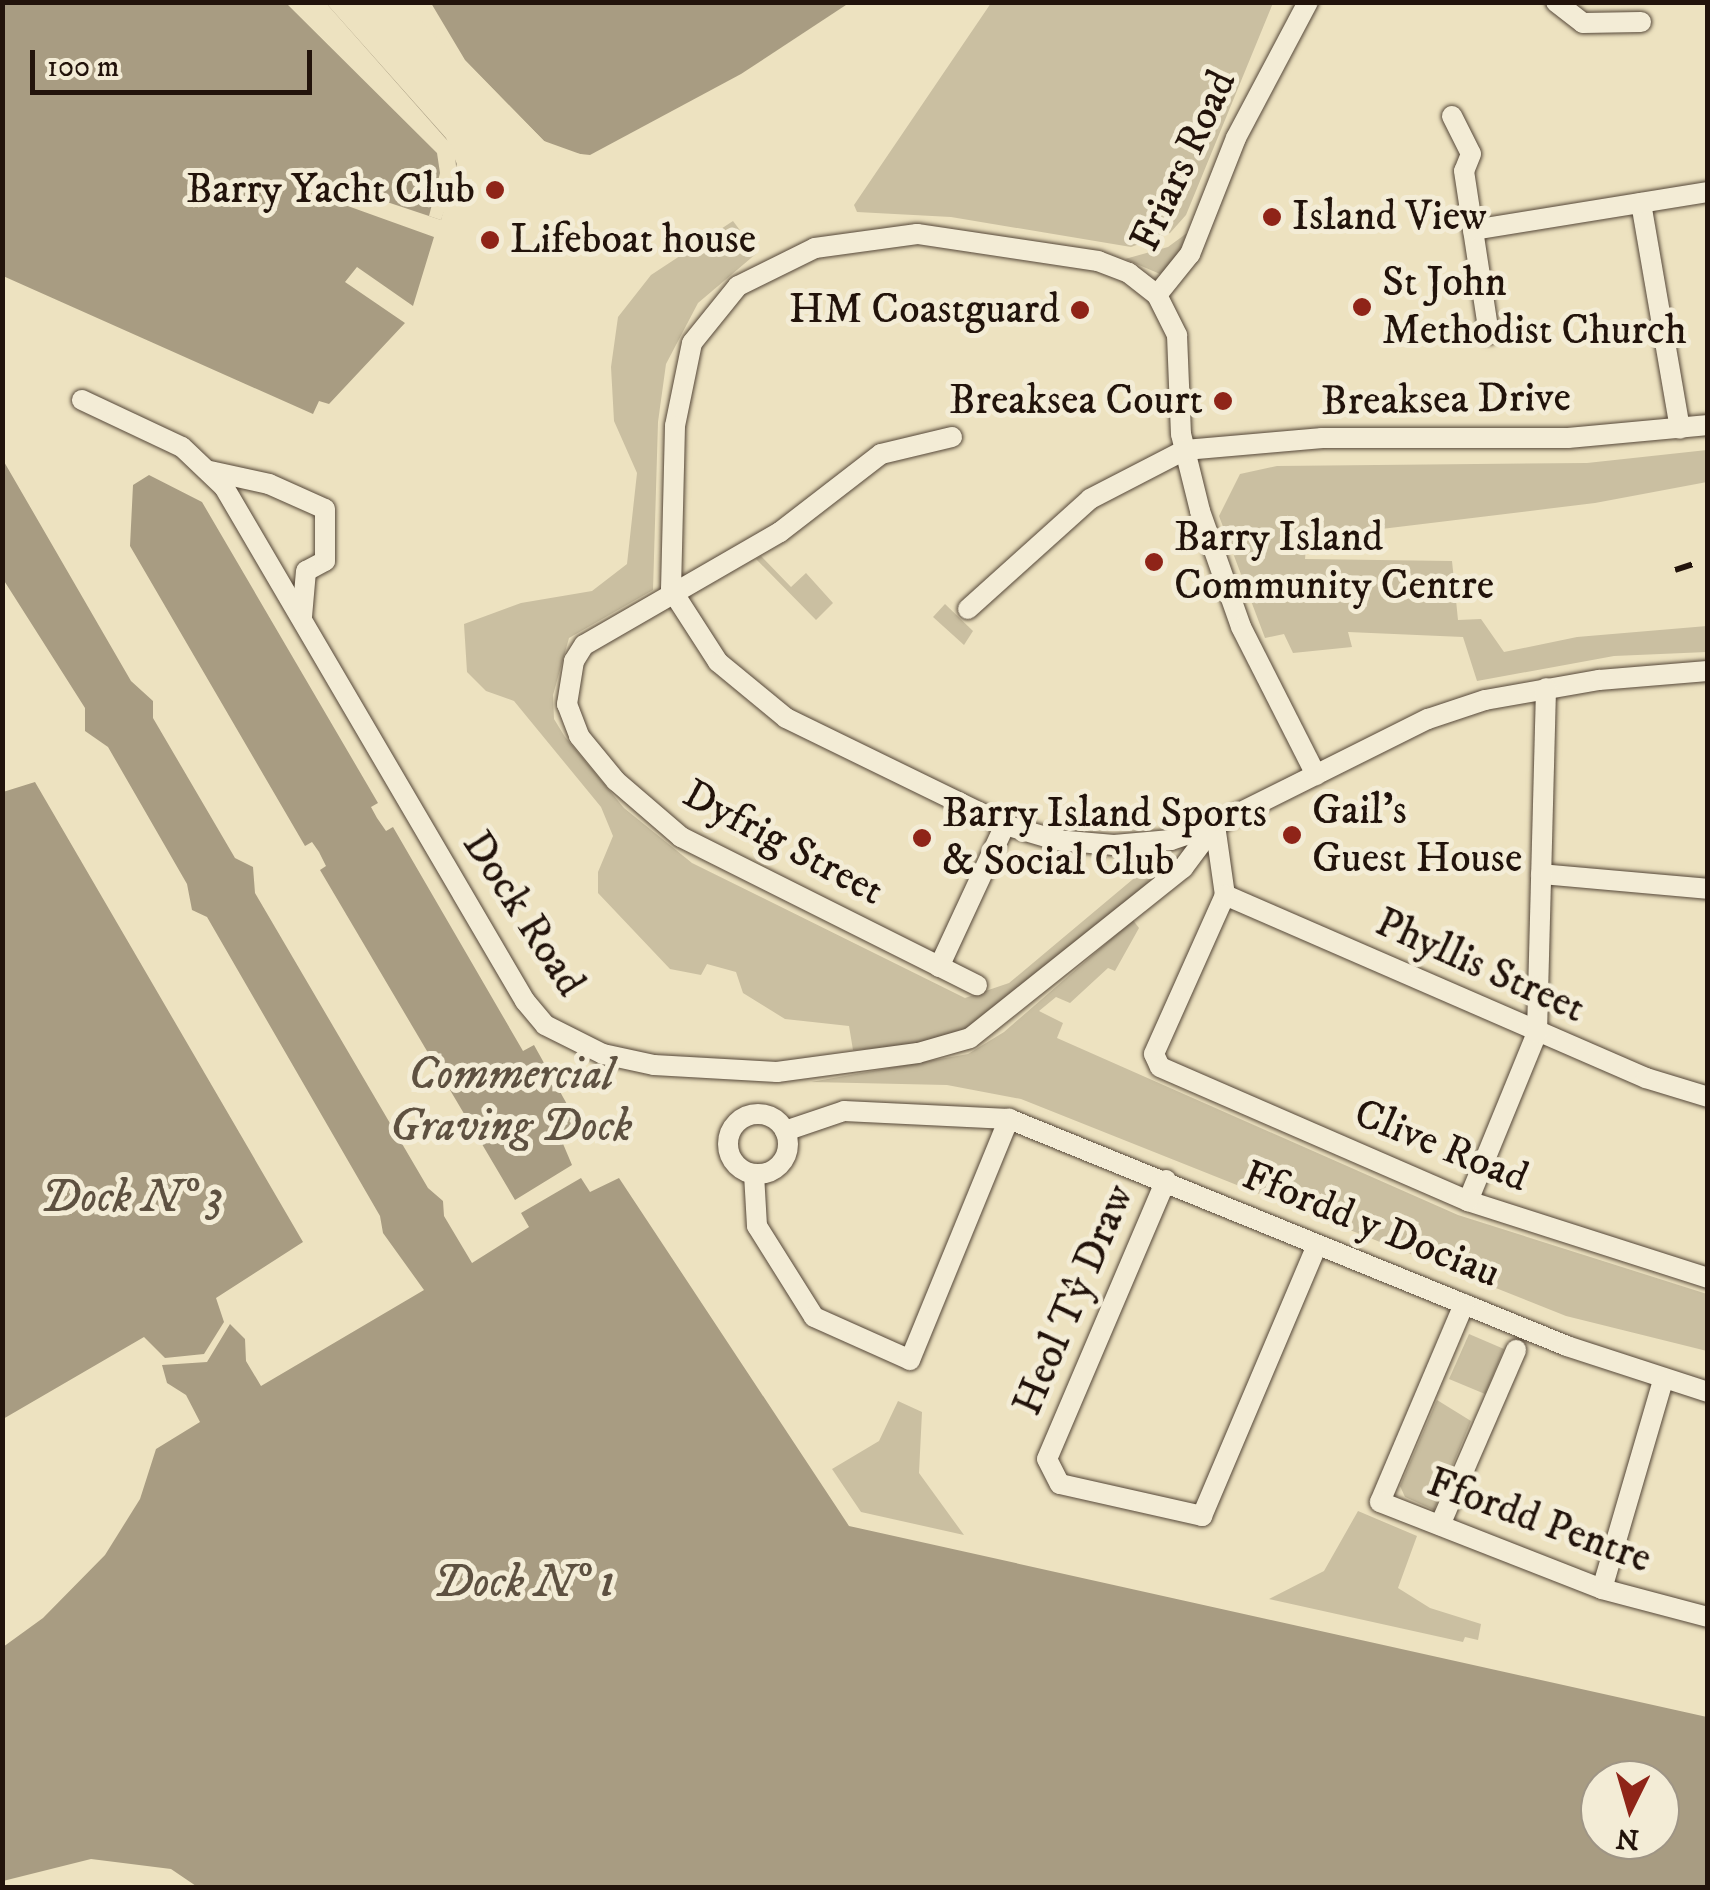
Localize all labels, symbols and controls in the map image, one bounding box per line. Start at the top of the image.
scale bar [35,30,318,92]
text: 100 m [47,49,119,86]
street label: Friars Road [1120,63,1248,259]
place label: Barry Yacht Club [186,165,475,215]
marker: Barry Yacht Club [484,179,506,201]
place label: Island View [1292,192,1487,242]
marker: Island View [1261,206,1283,228]
place label: Lifeboat house [510,215,756,265]
marker: Lifeboat house [479,229,501,251]
place label: St John Methodist Church [1382,258,1687,356]
place label: HM Coastguard [789,285,1060,335]
marker: St John Methodist Church [1351,296,1373,318]
marker: HM Coastguard [1069,299,1091,321]
street label: Breaksea Drive [1321,373,1571,427]
place label: Breaksea Court [949,376,1203,426]
marker: Breaksea Court [1212,390,1234,412]
place label: Barry Island Community Centre [1174,513,1494,612]
marker: Barry Island Community Centre [1143,551,1165,573]
street label: Dyfrig Street [674,769,892,917]
place label: Gail's Guest House [1312,786,1522,884]
place label: Barry Island Sports & Social Club [942,789,1267,888]
street label: Dock Road [451,822,595,1006]
marker: Gail's Guest House [1281,824,1303,846]
marker: Barry Island Sports & Social Club [911,827,933,849]
street label: Phyllis Street [1368,897,1592,1035]
water label: Commercial Graving Dock [390,1049,632,1155]
street label: Clive Road [1347,1088,1535,1204]
street label: Ffordd y Dociau [1235,1151,1507,1299]
water label: Dock Nº 3 [41,1172,223,1226]
street label: Heol Tŷ Draw [1003,1177,1145,1423]
street label: Ffordd Pentre [1420,1457,1658,1585]
water label: Dock Nº 1 [433,1557,615,1611]
north arrow [1580,1760,1680,1860]
text: N [1615,1820,1640,1857]

